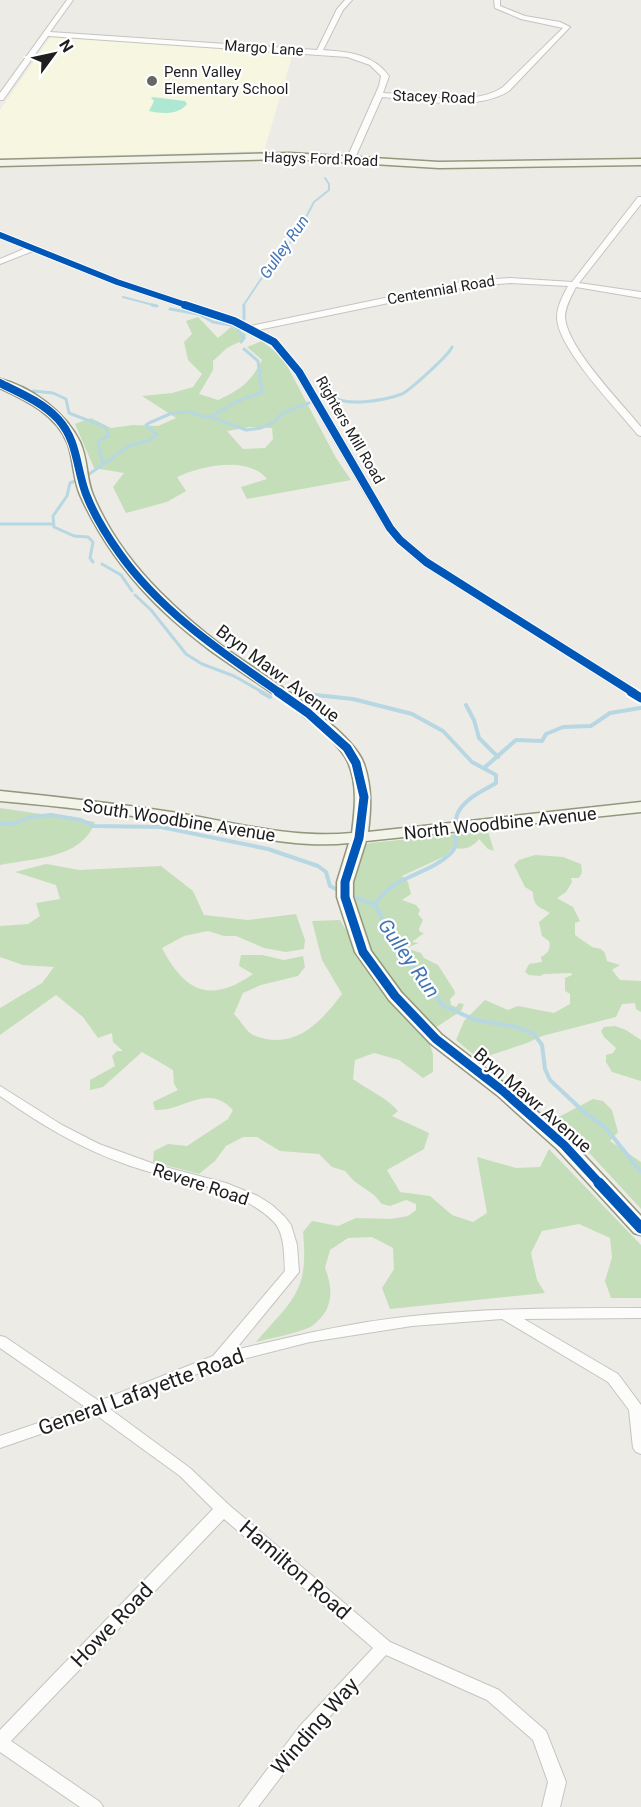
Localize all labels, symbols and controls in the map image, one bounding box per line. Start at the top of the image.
north arrow [24,24,84,84]
text: N [55,36,77,56]
street label: Margo Lane [224,36,304,60]
place label: Penn Valley Elementary School [164,63,288,98]
marker: Penn Valley Elementary School [145,74,159,88]
street label: Stacey Road [392,87,476,107]
street label: Hagys Ford Road [264,148,378,170]
water label: Gulley Run [255,212,313,282]
street label: Centennial Road [386,272,496,308]
street label: Righters Mill Road [312,373,388,487]
street label: Bryn Mawr Avenue [212,620,344,726]
street label: South Woodbine Avenue [81,794,277,846]
street label: North Woodbine Avenue [403,802,597,844]
water label: Gulley Run [373,914,445,1002]
street label: Bryn Mawr Avenue [470,1043,596,1157]
street label: Revere Road [150,1159,252,1209]
street label: General Lafayette Road [35,1344,247,1440]
street label: Hamilton Road [235,1515,355,1625]
street label: Howe Road [66,1578,158,1672]
street label: Winding Way [266,1673,364,1779]

